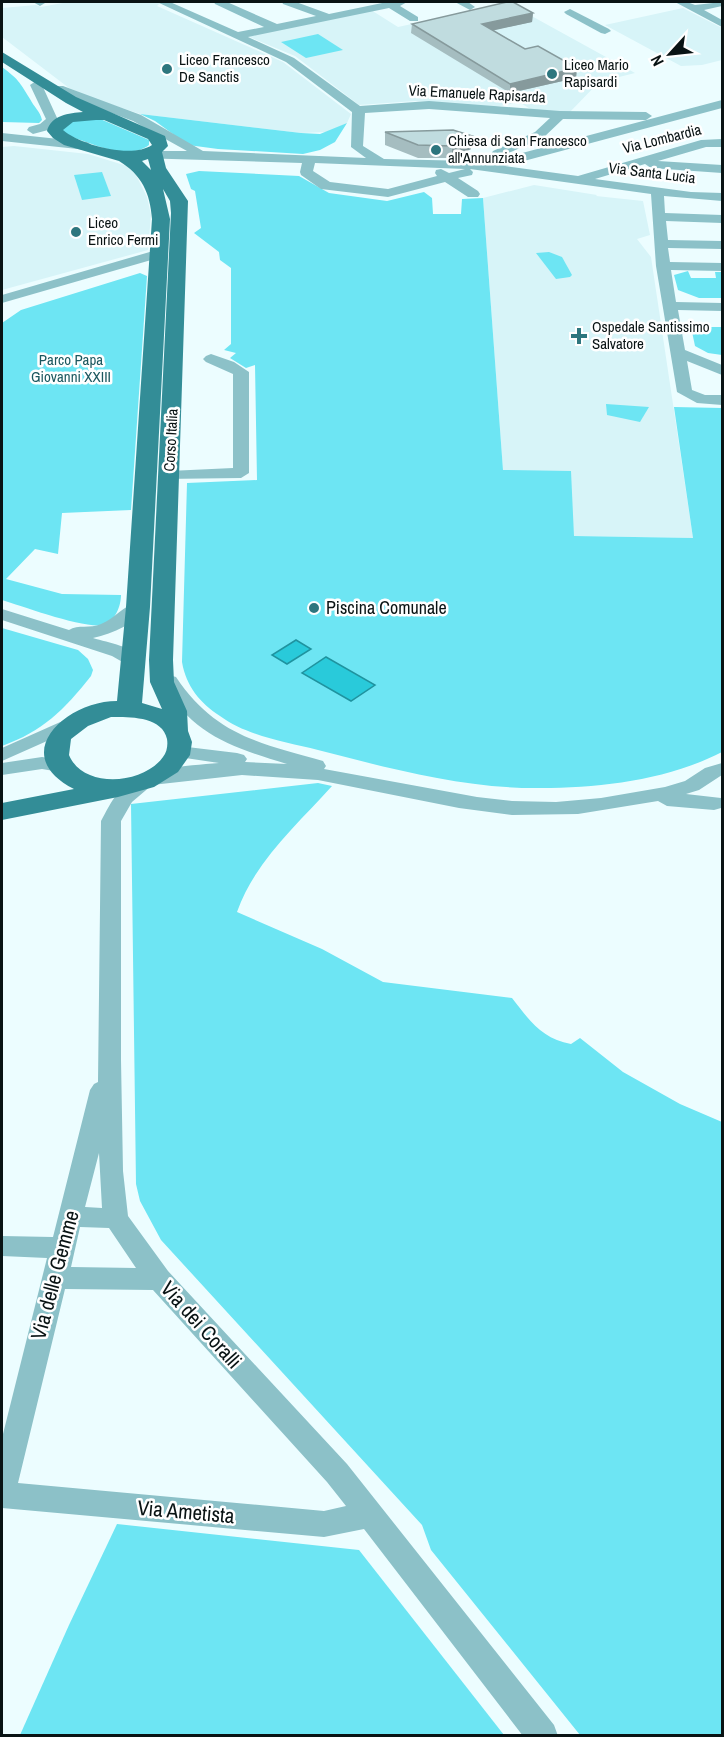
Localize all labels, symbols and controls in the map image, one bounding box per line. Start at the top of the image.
north arrow [640,24,700,84]
place label: Liceo Francesco De Sanctis [179,49,270,87]
text: N [645,52,669,70]
place label: Liceo Mario Rapisardi [564,54,629,92]
marker: Liceo Francesco De Sanctis [160,62,174,76]
marker: Liceo Mario Rapisardi [545,67,559,81]
street label: Via Emanuele Rapisarda [408,79,546,108]
street label: Via Lombardia [620,119,704,158]
place label: Chiesa di San Francesco all'Annunziata [448,130,587,168]
marker: Chiesa di San Francesco all'Annunziata [429,143,443,157]
street label: Via Santa Lucia [607,157,697,188]
place label: Liceo Enrico Fermi [88,212,159,250]
marker: Liceo Enrico Fermi [69,225,83,239]
place label: Ospedale Santissimo Salvatore [592,316,710,354]
marker: Ospedale Santissimo Salvatore [570,327,588,345]
park label: Parco Papa Giovanni XXIII [31,349,111,387]
street label: Corso Italia [158,408,183,472]
place label: Piscina Comunale [326,595,447,620]
marker: Piscina Comunale [307,601,321,615]
street label: Via delle Gemme [23,1207,86,1343]
street label: Via dei Coralli [154,1275,249,1375]
street label: Via Ametista [136,1493,236,1530]

